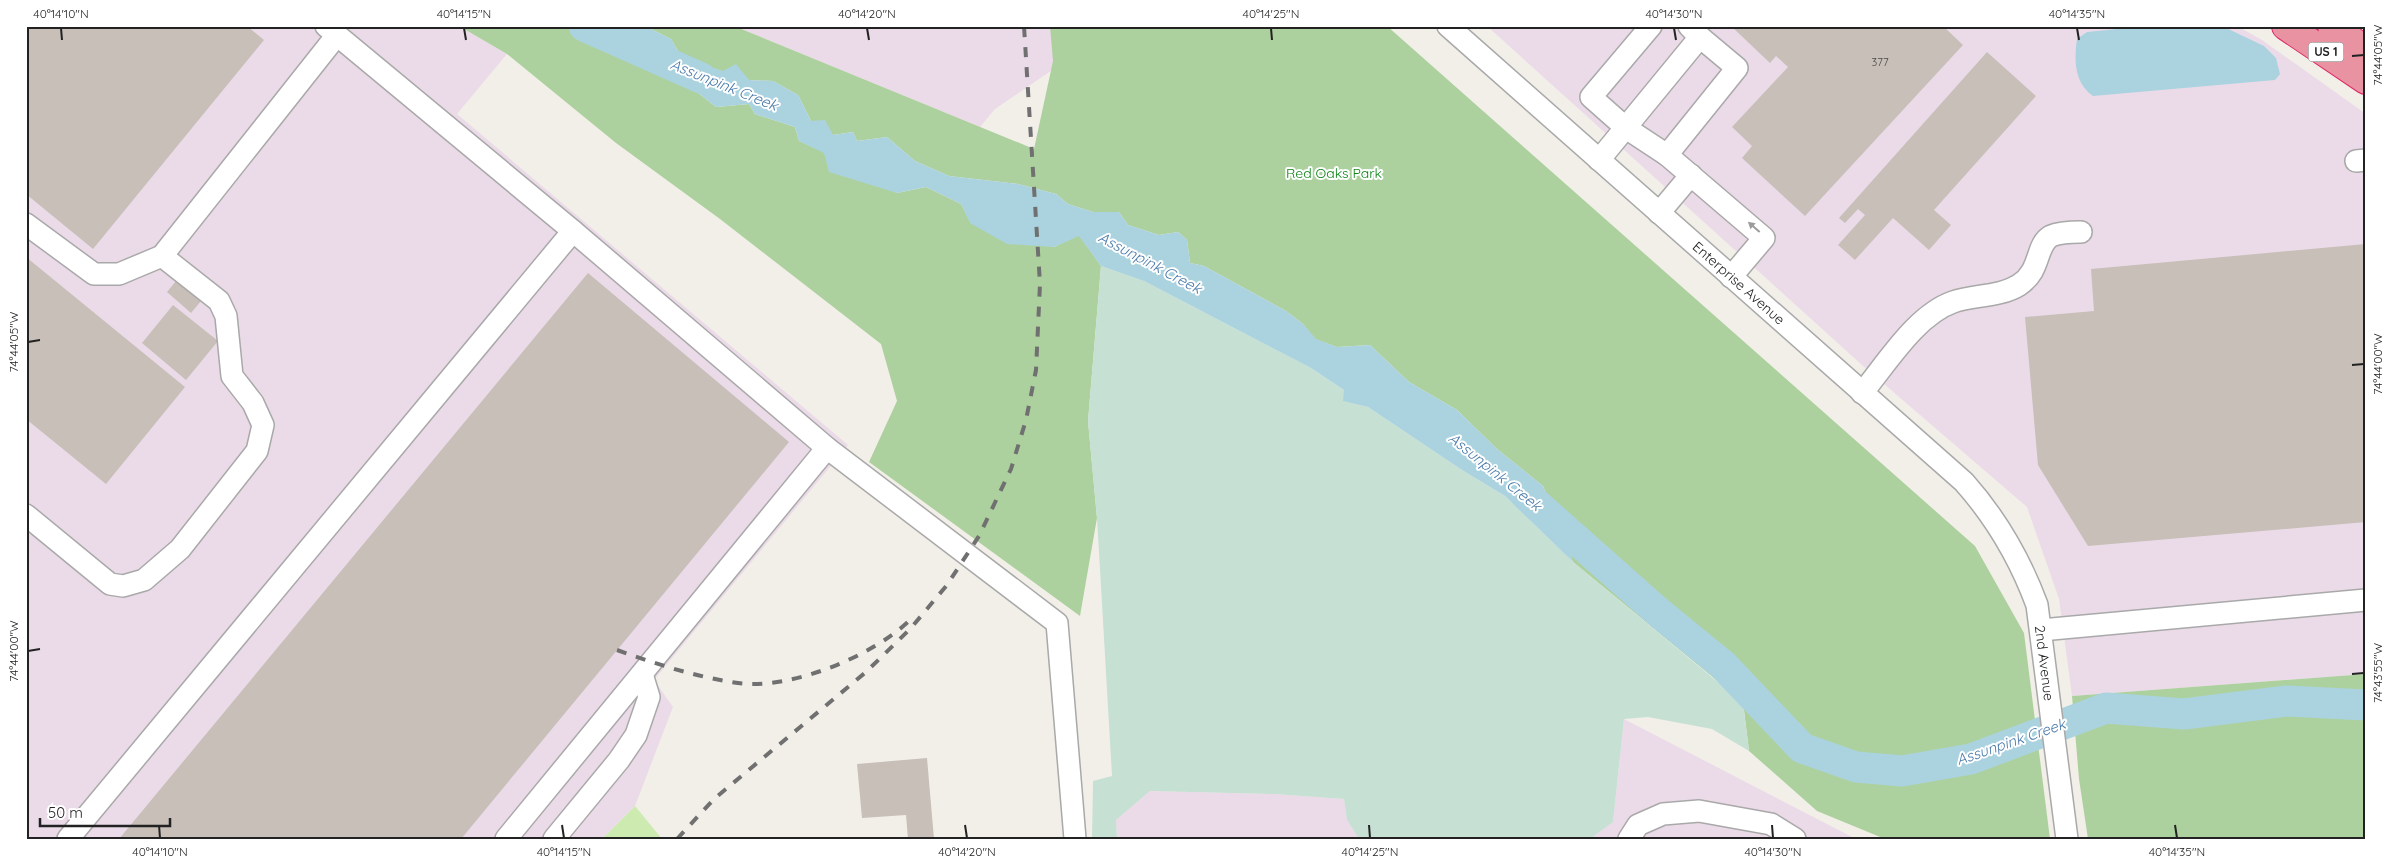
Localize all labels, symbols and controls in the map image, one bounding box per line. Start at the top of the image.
text: 40°14'10"N [33,6,89,21]
text: 40°14'15"N [437,6,491,21]
text: 40°14'20"N [838,6,896,21]
text: 40°14'25"N [1243,6,1299,21]
text: 40°14'30"N [1645,6,1703,21]
text: 40°14'35"N [2049,6,2105,21]
text: 74°44'05"W [2370,24,2385,85]
road number: US 1 [2308,42,2344,62]
water label: Assunpink Creek [668,54,783,115]
house number: 377 [1871,55,1889,69]
park label: Red Oaks Park [1286,164,1382,182]
one-way arrow [1747,222,1760,233]
water label: Assunpink Creek [1095,227,1207,299]
street label: Enterprise Avenue [1689,237,1789,329]
text: 74°44'05"W [6,311,21,372]
text: 74°44'00"W [2370,333,2385,395]
water label: Assunpink Creek [1445,428,1547,516]
text: 74°44'00"W [6,620,21,682]
street label: 2nd Avenue [2031,624,2058,702]
text: 74°43'55"W [2370,643,2385,703]
water label: Assunpink Creek [1954,713,2070,769]
scale bar [40,795,170,827]
text: 50 m [48,803,83,822]
text: 40°14'10"N [132,844,188,859]
text: 40°14'15"N [537,844,591,859]
text: 40°14'20"N [938,844,996,859]
text: 40°14'25"N [1342,844,1398,859]
text: 40°14'30"N [1744,844,1802,859]
text: 40°14'35"N [2149,844,2205,859]

